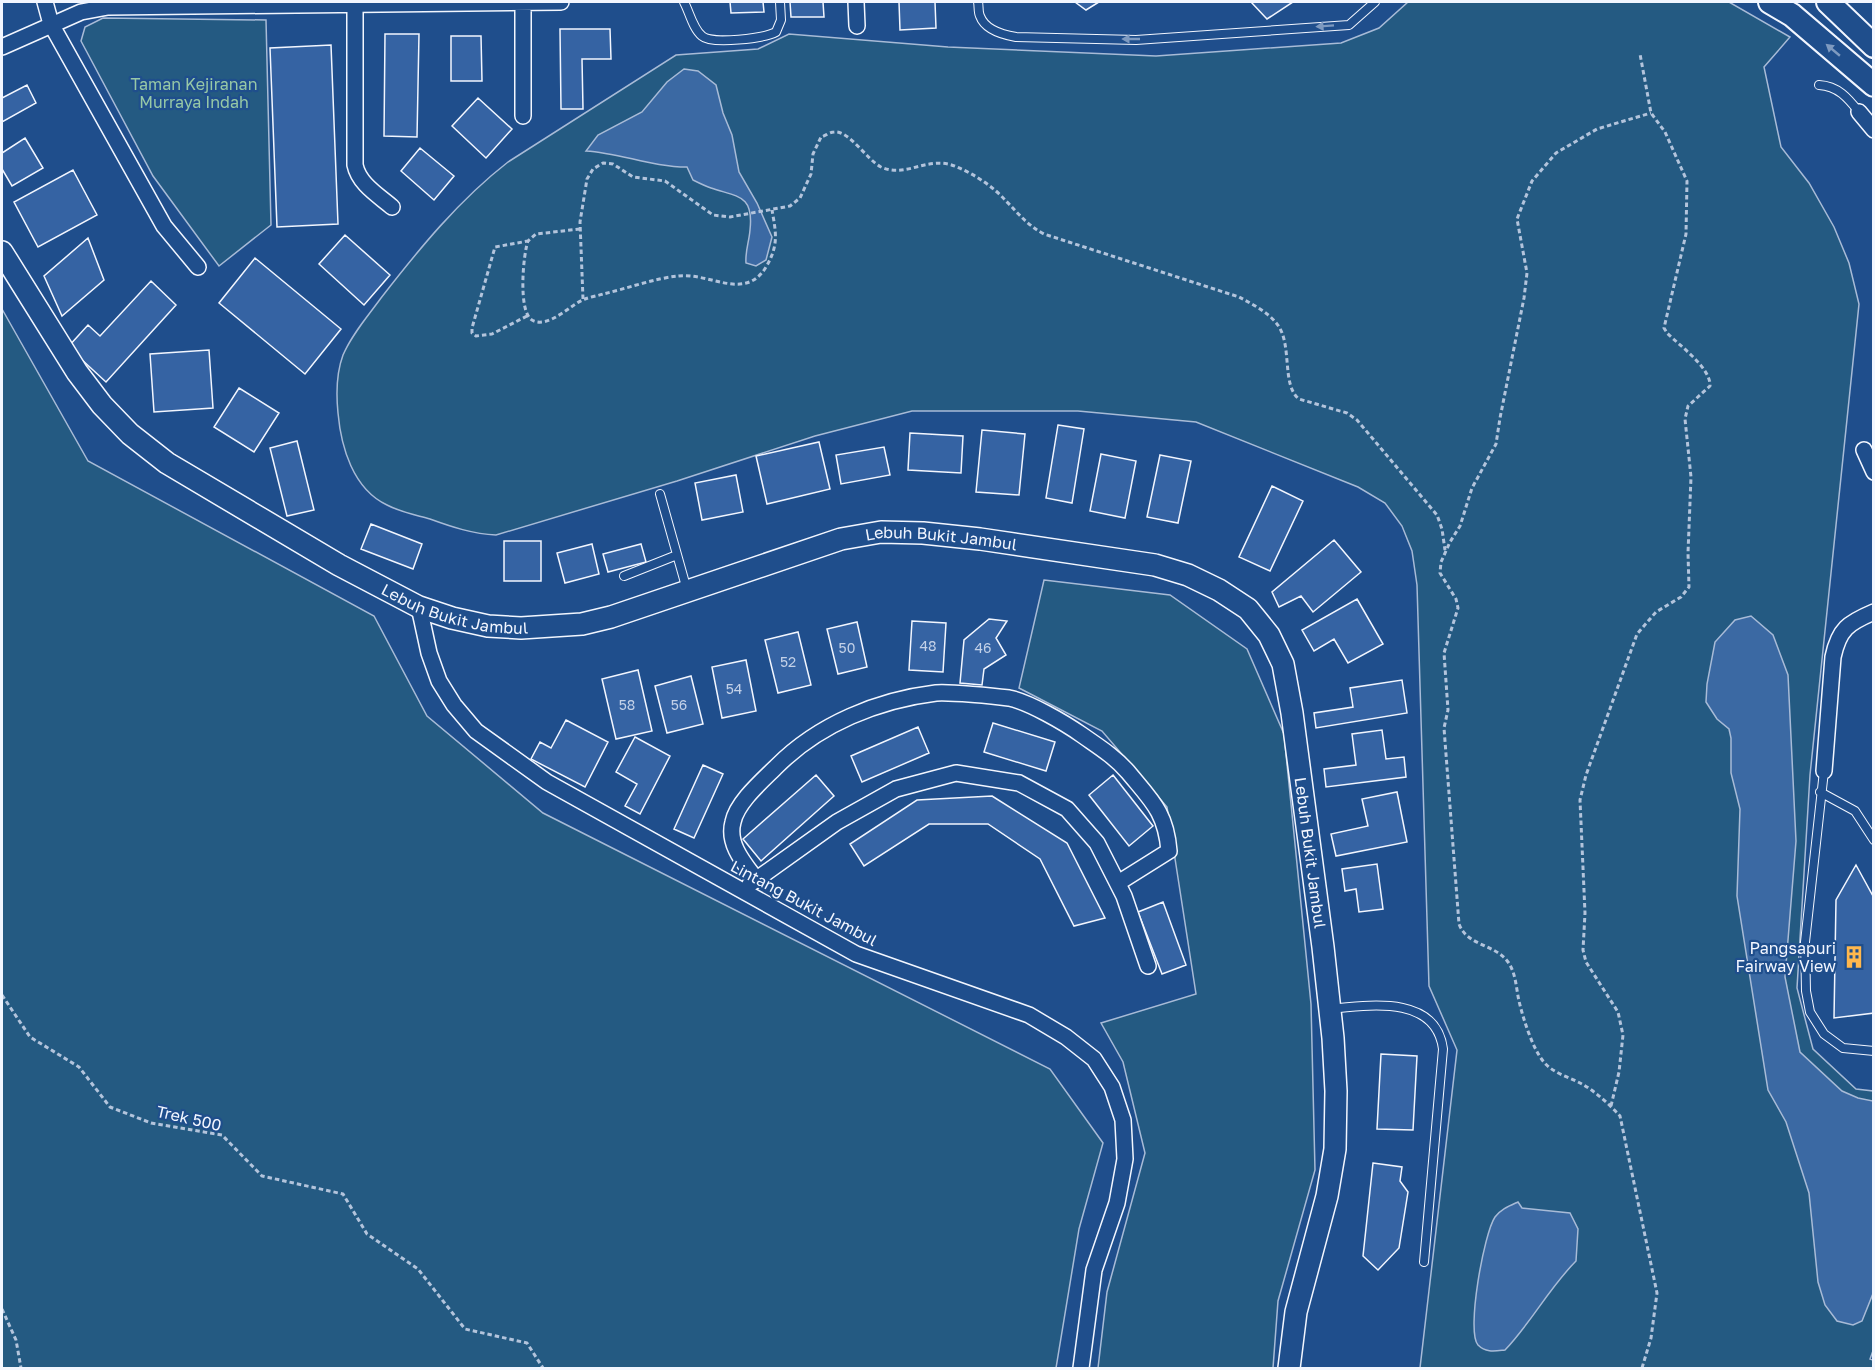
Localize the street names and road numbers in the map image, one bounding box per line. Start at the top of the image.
street label: Lebuh Bukit Jambul [864,522,1018,554]
street label: Lebuh Bukit Jambul [378,579,529,638]
street label: Lebuh Bukit Jambul [1291,776,1330,930]
street label: Lintang Bukit Jambul [727,856,881,950]
street label: Trek 500 [155,1101,223,1135]

